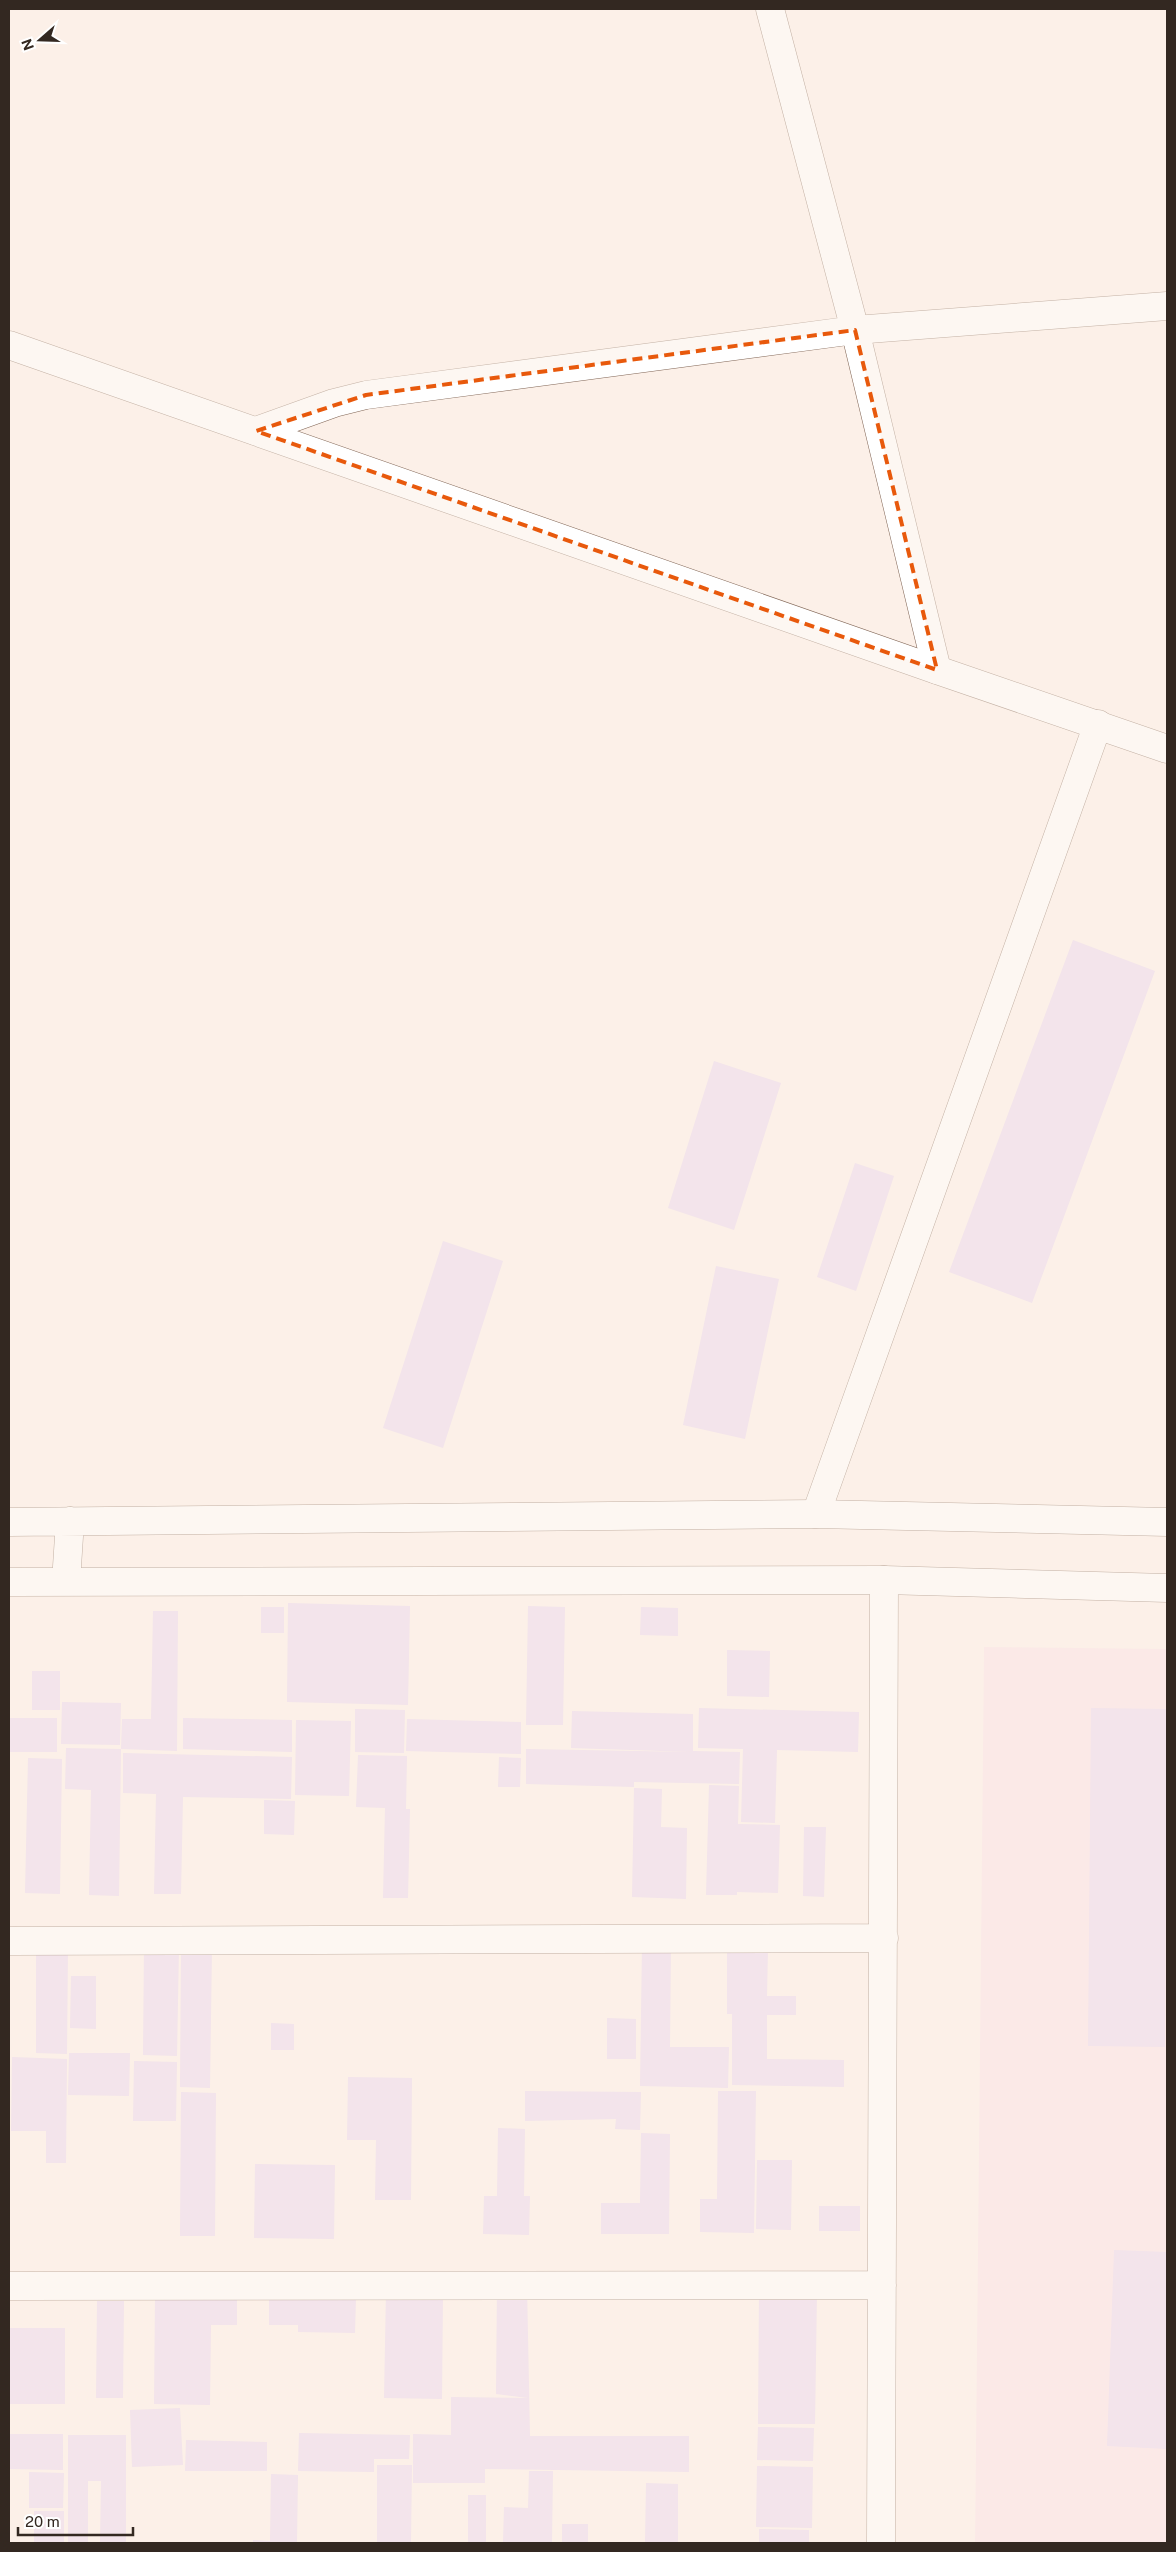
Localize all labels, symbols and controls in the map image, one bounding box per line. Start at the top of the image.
north arrow [15,15,65,65]
text: N [18,37,37,52]
scale bar [18,2504,132,2536]
text: 20 m [25,2513,60,2530]

